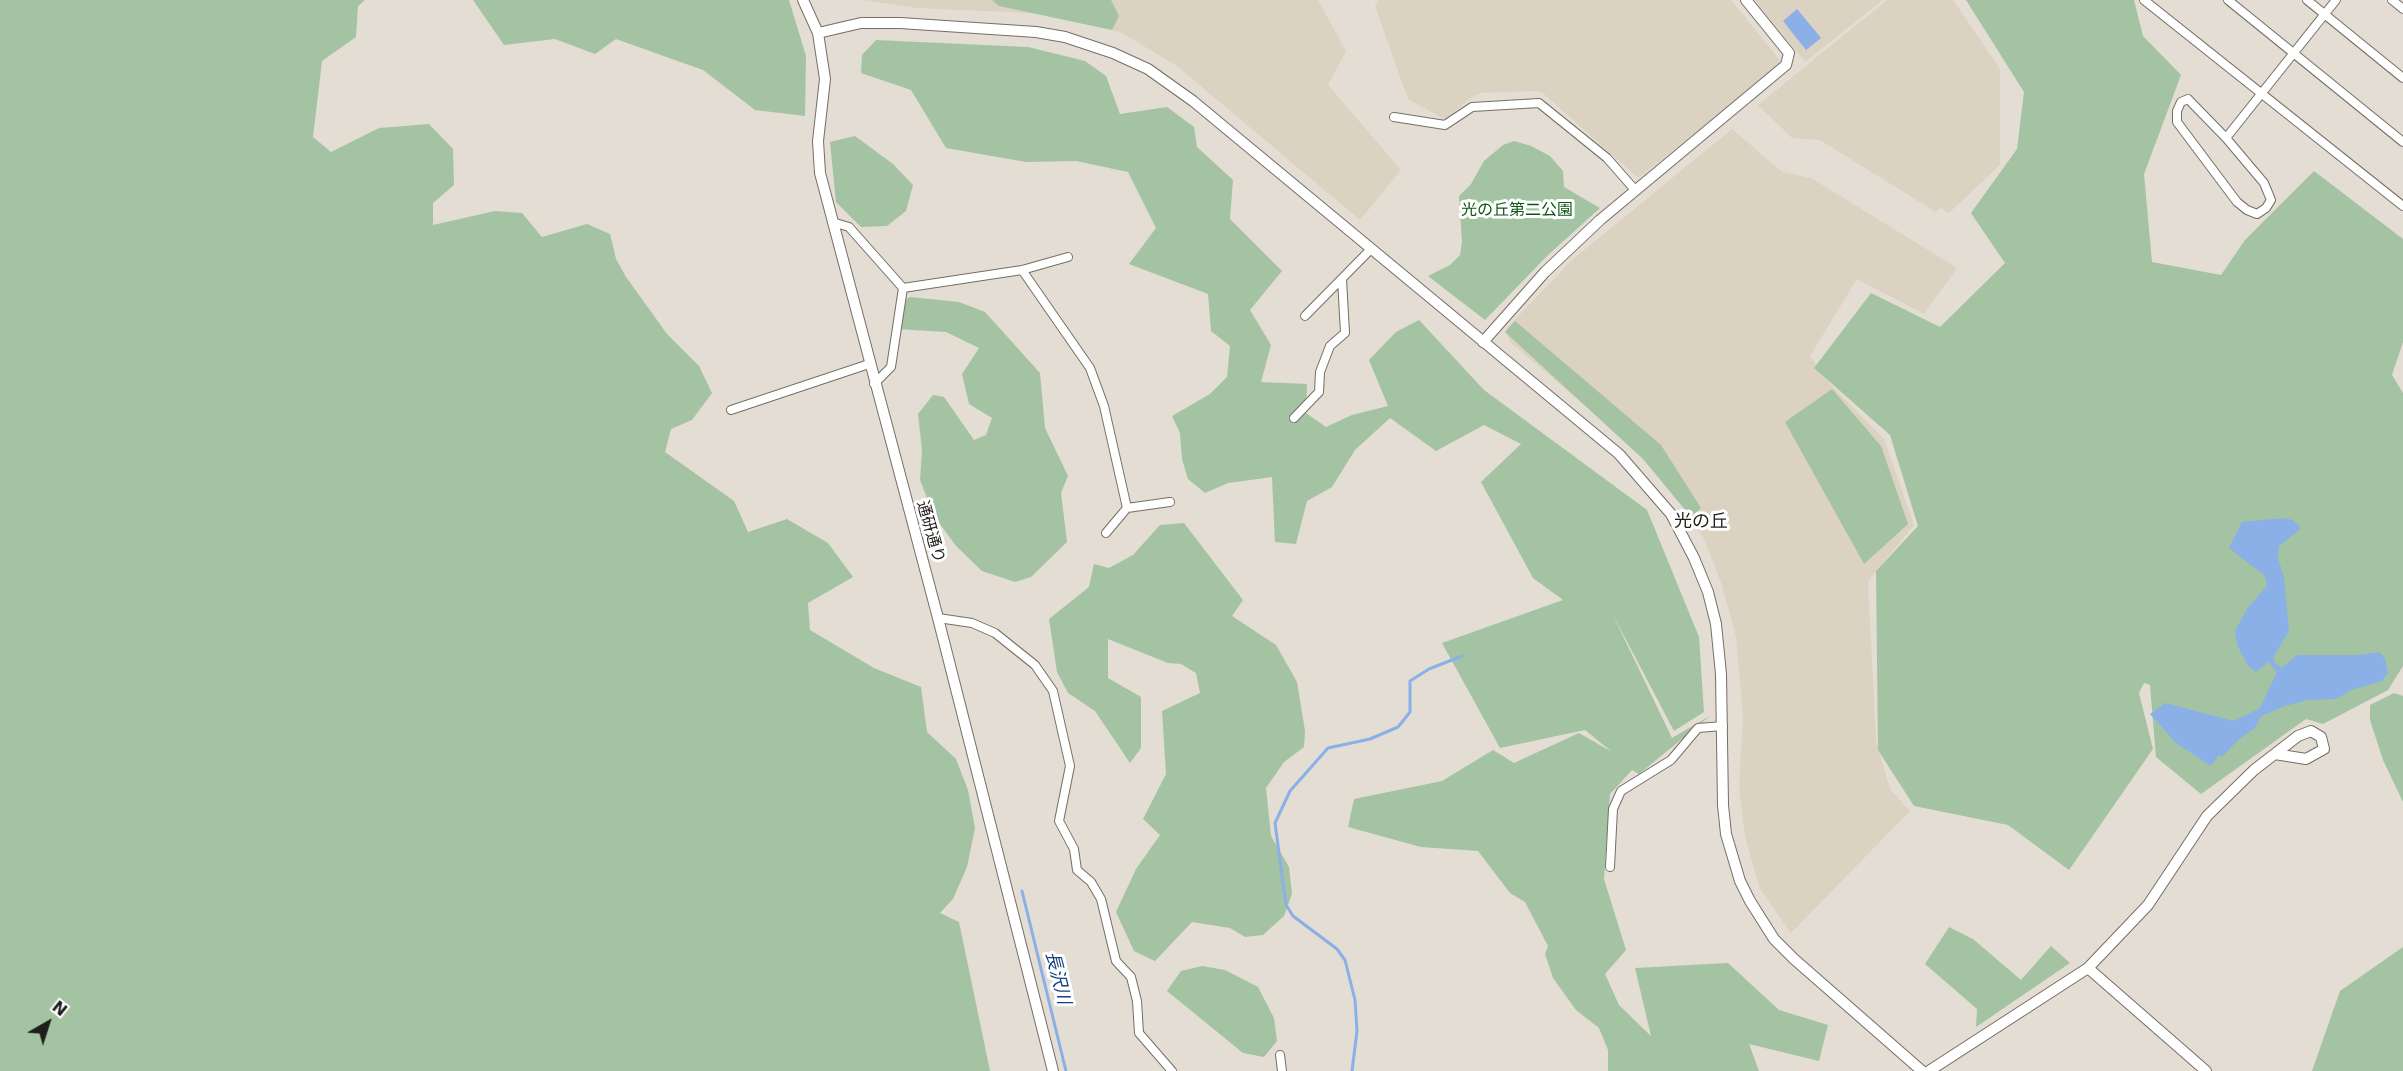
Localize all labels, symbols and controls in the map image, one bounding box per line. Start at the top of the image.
park label: 光の丘第二公園 [1461,201,1573,221]
street label: 通研通り [912,499,948,565]
district label: 光の丘 [1674,511,1728,533]
water label: 長沢川 [1040,949,1074,1007]
north arrow [18,993,78,1053]
text: N [48,997,71,1020]

